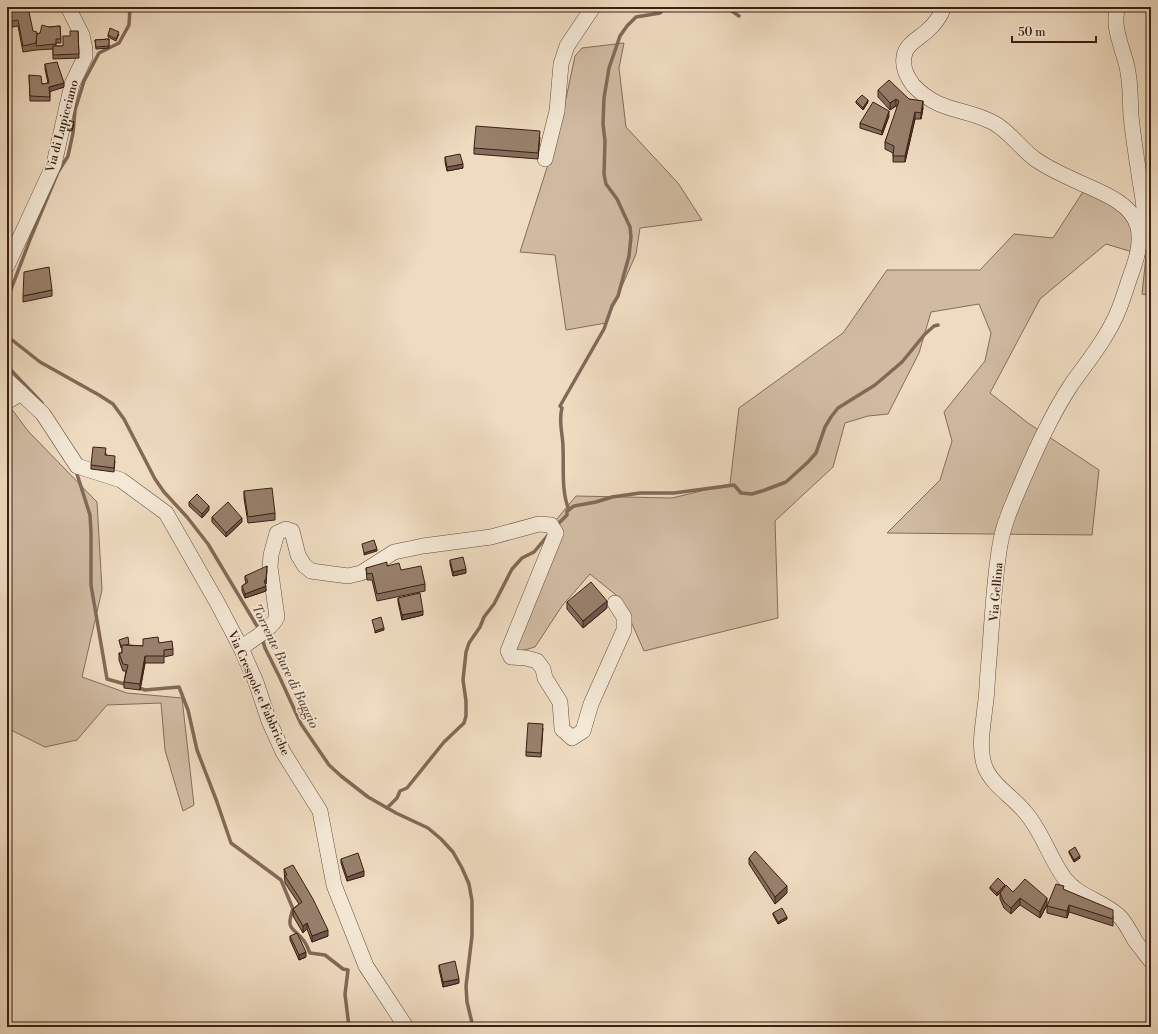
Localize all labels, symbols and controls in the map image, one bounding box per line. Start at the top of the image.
scale bar [1012,18,1096,44]
text: 50 m [1018,25,1046,40]
street label: Via di Lupicciano [43,78,82,175]
street label: Via Gellina [986,561,1007,623]
water label: Torrente Bure di Baggio [248,602,322,731]
street label: Via Crespole e Fabbriche [224,628,293,758]

